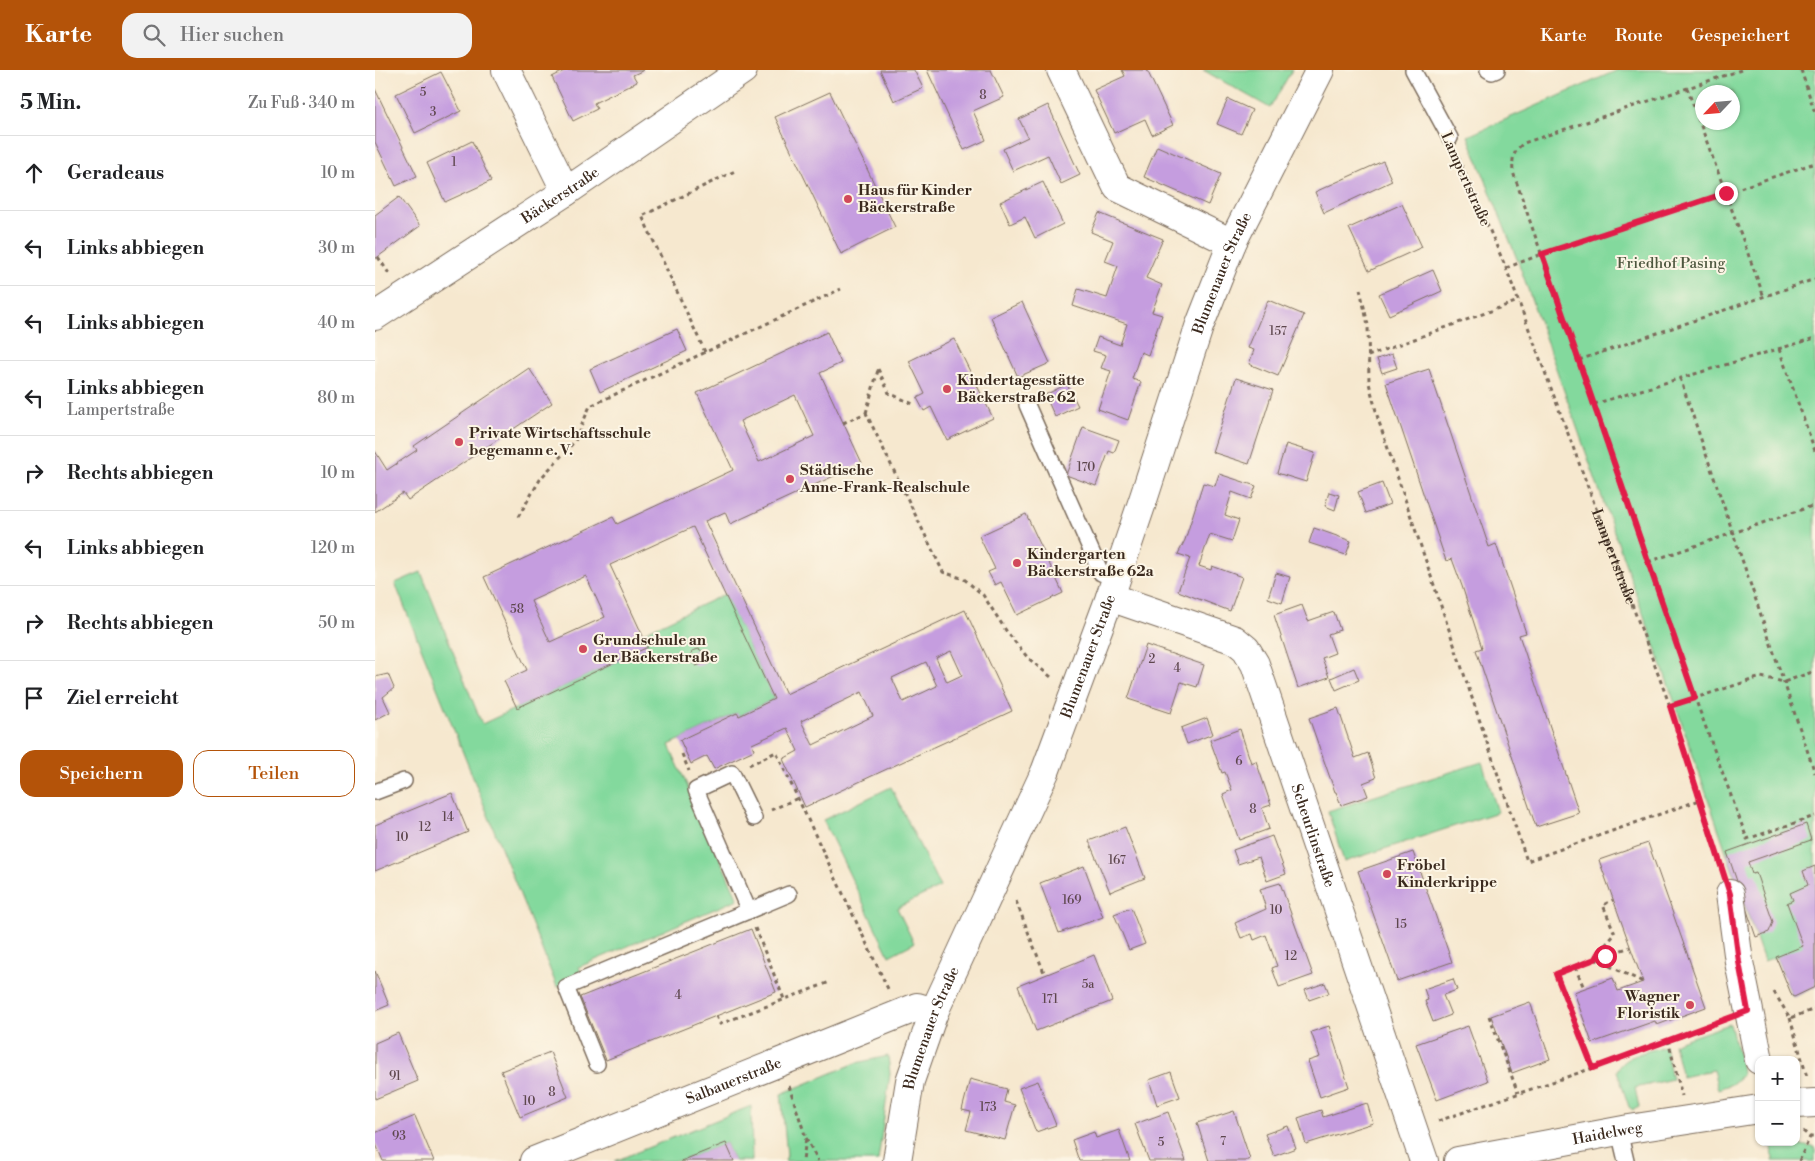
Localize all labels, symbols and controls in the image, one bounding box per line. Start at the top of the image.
search box [122,13,472,58]
text: Karte [25,20,92,50]
icon: search [140,21,168,49]
text: Hier suchen [180,23,284,47]
text: Karte [1540,24,1587,47]
text: Route [1615,24,1663,47]
text: Gespeichert [1691,24,1790,47]
house number: 5 [420,85,427,100]
north arrow [1695,85,1740,130]
house number: 8 [979,88,987,103]
text: 5 Min. [20,90,81,116]
text: Zu Fuß · 340 m [248,93,355,113]
house number: 3 [430,105,437,120]
street label: Lampertstraße [1436,129,1495,229]
house number: 1 [451,155,457,170]
icon: ahead [20,159,48,187]
text: Geradeaus [67,161,164,185]
text: 10 m [321,163,355,183]
street label: Bäckerstraße [517,163,603,229]
place label: Haus für Kinder Bäckerstraße [858,181,973,217]
route end [1715,182,1738,205]
marker: Haus für Kinder Bäckerstraße [842,193,854,205]
street label: Blumenauer Straße [1188,209,1256,337]
icon: left [20,234,48,262]
text: Links abbiegen [67,236,204,260]
text: 30 m [318,238,355,258]
park label: Friedhof Pasing [1617,254,1725,273]
icon: left [20,309,48,337]
text: Links abbiegen [67,311,204,335]
text: 40 m [318,313,355,333]
house number: 157 [1269,324,1287,339]
place label: Kindertagesstätte Bäckerstraße 62 [957,371,1085,407]
text: Links abbiegen [67,376,204,400]
marker: Kindertagesstätte Bäckerstraße 62 [941,383,953,395]
icon: left [20,384,48,412]
text: 80 m [317,388,355,408]
text: Lampertstraße [67,400,175,420]
place label: Private Wirtschaftsschule begemann e. V. [469,424,651,460]
marker: Private Wirtschaftsschule begemann e. V. [453,436,465,448]
icon: right [20,459,48,487]
house number: 170 [1077,460,1095,475]
text: Rechts abbiegen [67,461,213,485]
place label: Städtische Anne-Frank-Realschule [799,461,970,497]
text: 10 m [321,463,355,483]
marker: Städtische Anne-Frank-Realschule [784,473,796,485]
street label: Lampertstraße [1587,506,1640,607]
icon: left [20,534,48,562]
text: Links abbiegen [67,536,204,560]
text: 120 m [311,538,355,558]
place label: Kindergarten Bäckerstraße 62a [1027,545,1155,581]
marker: Kindergarten Bäckerstraße 62a [1011,557,1023,569]
street label: Blumenauer Straße [1056,592,1120,722]
house number: 58 [510,602,524,617]
icon: right [20,609,48,637]
text: Rechts abbiegen [67,611,213,635]
text: 50 m [318,613,355,633]
place label: Grundschule an der Bäckerstraße [593,631,718,667]
marker: Grundschule an der Bäckerstraße [577,643,589,655]
house number: 2 [1149,652,1156,667]
house number: 4 [1173,661,1181,676]
icon: arrive [20,684,48,712]
text: Ziel erreicht [67,686,178,710]
button: Speichern [20,750,183,797]
button: Teilen [193,750,355,797]
house number: 6 [1235,754,1243,769]
street label: Scheurlinstraße [1286,782,1339,890]
house number: 8 [1249,802,1257,817]
house number: 14 [442,810,454,825]
house number: 12 [419,820,431,835]
house number: 10 [396,830,408,845]
house number: 167 [1108,853,1126,868]
place label: Fröbel Kinderkrippe [1397,856,1497,892]
marker: Fröbel Kinderkrippe [1381,868,1393,880]
house number: 169 [1062,893,1082,908]
house number: 10 [1270,903,1282,918]
house number: 15 [1395,917,1407,932]
route start [1594,945,1617,968]
house number: 12 [1285,949,1297,964]
street label: Blumenauer Straße [900,964,964,1092]
house number: 5a [1082,977,1095,992]
place label: Wagner Floristik [1617,987,1681,1023]
house number: 4 [674,988,682,1003]
house number: 171 [1042,992,1059,1007]
marker: Wagner Floristik [1684,999,1696,1011]
street label: Salbauerstraße [683,1054,784,1109]
map controls [1755,1056,1800,1146]
button: + [1755,1056,1800,1101]
house number: 91 [389,1069,402,1084]
house number: 8 [548,1085,556,1100]
house number: 10 [523,1094,535,1109]
house number: 173 [979,1100,997,1115]
button: − [1755,1101,1800,1146]
street label: Haidelweg [1571,1118,1644,1149]
house number: 93 [392,1129,406,1144]
house number: 7 [1220,1134,1226,1149]
house number: 5 [1158,1135,1165,1150]

